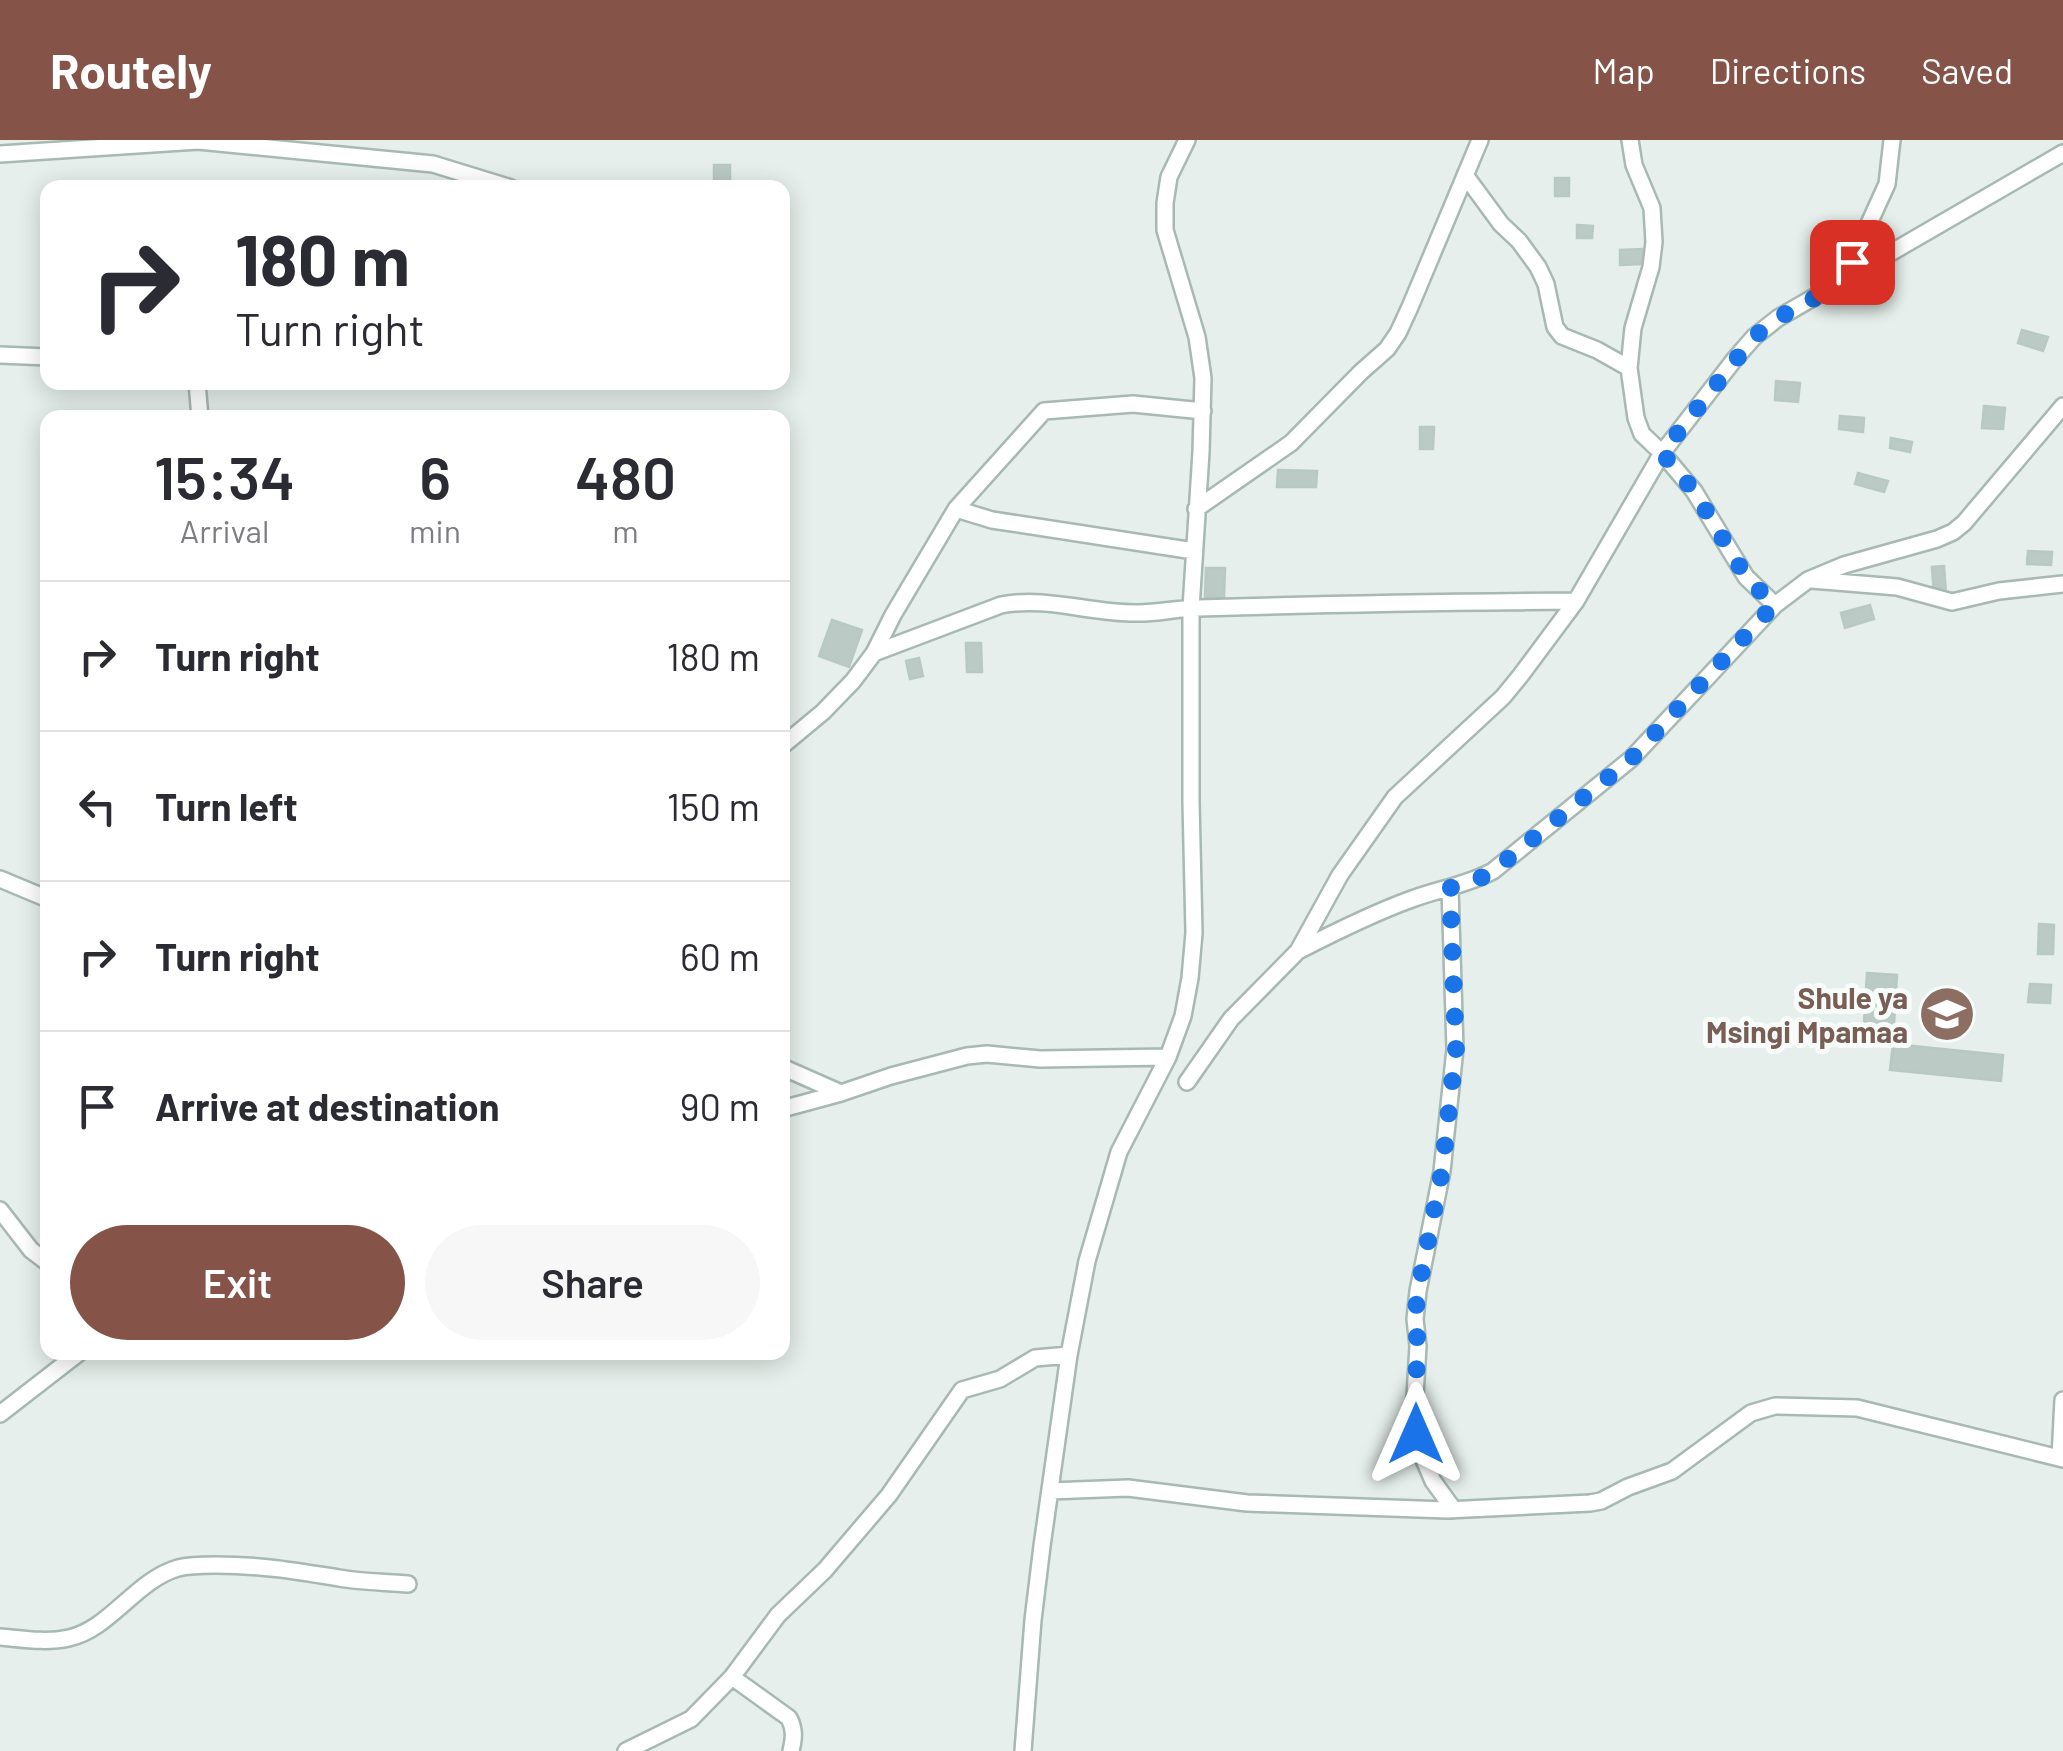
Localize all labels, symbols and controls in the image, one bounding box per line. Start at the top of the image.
text: Routely [50,41,212,99]
text: Map [1593,49,1655,91]
text: Directions [1710,49,1866,91]
text: Saved [1921,49,2013,91]
text: 180 m [235,216,410,300]
icon: right [70,220,200,350]
pin [1810,220,1895,305]
icon: arrive [1825,235,1880,290]
text: Turn right [235,301,425,355]
text: 15:34 [154,440,295,512]
text: 6 [419,440,451,512]
text: 480 [575,440,676,512]
text: Arrival [180,511,269,549]
text: min [409,511,461,549]
text: m [612,511,639,549]
icon: right [70,629,125,684]
text: Turn right [155,633,320,679]
text: 180 m [666,633,760,679]
icon: left [70,779,125,834]
text: Turn left [155,783,298,829]
text: 150 m [667,783,760,829]
icon: right [70,929,125,984]
text: Turn right [155,933,320,979]
text: 60 m [680,933,760,979]
place label: Shule ya Msingi Mpamaa [1706,979,1908,1049]
school or university icon: Shule ya Msingi Mpamaa [1917,984,1977,1044]
icon: arrive [70,1079,125,1134]
text: Arrive at destination [155,1083,500,1129]
text: 90 m [680,1083,760,1129]
button: Exit [70,1225,405,1340]
button: Share [425,1225,760,1340]
position arrow [1364,1382,1468,1486]

